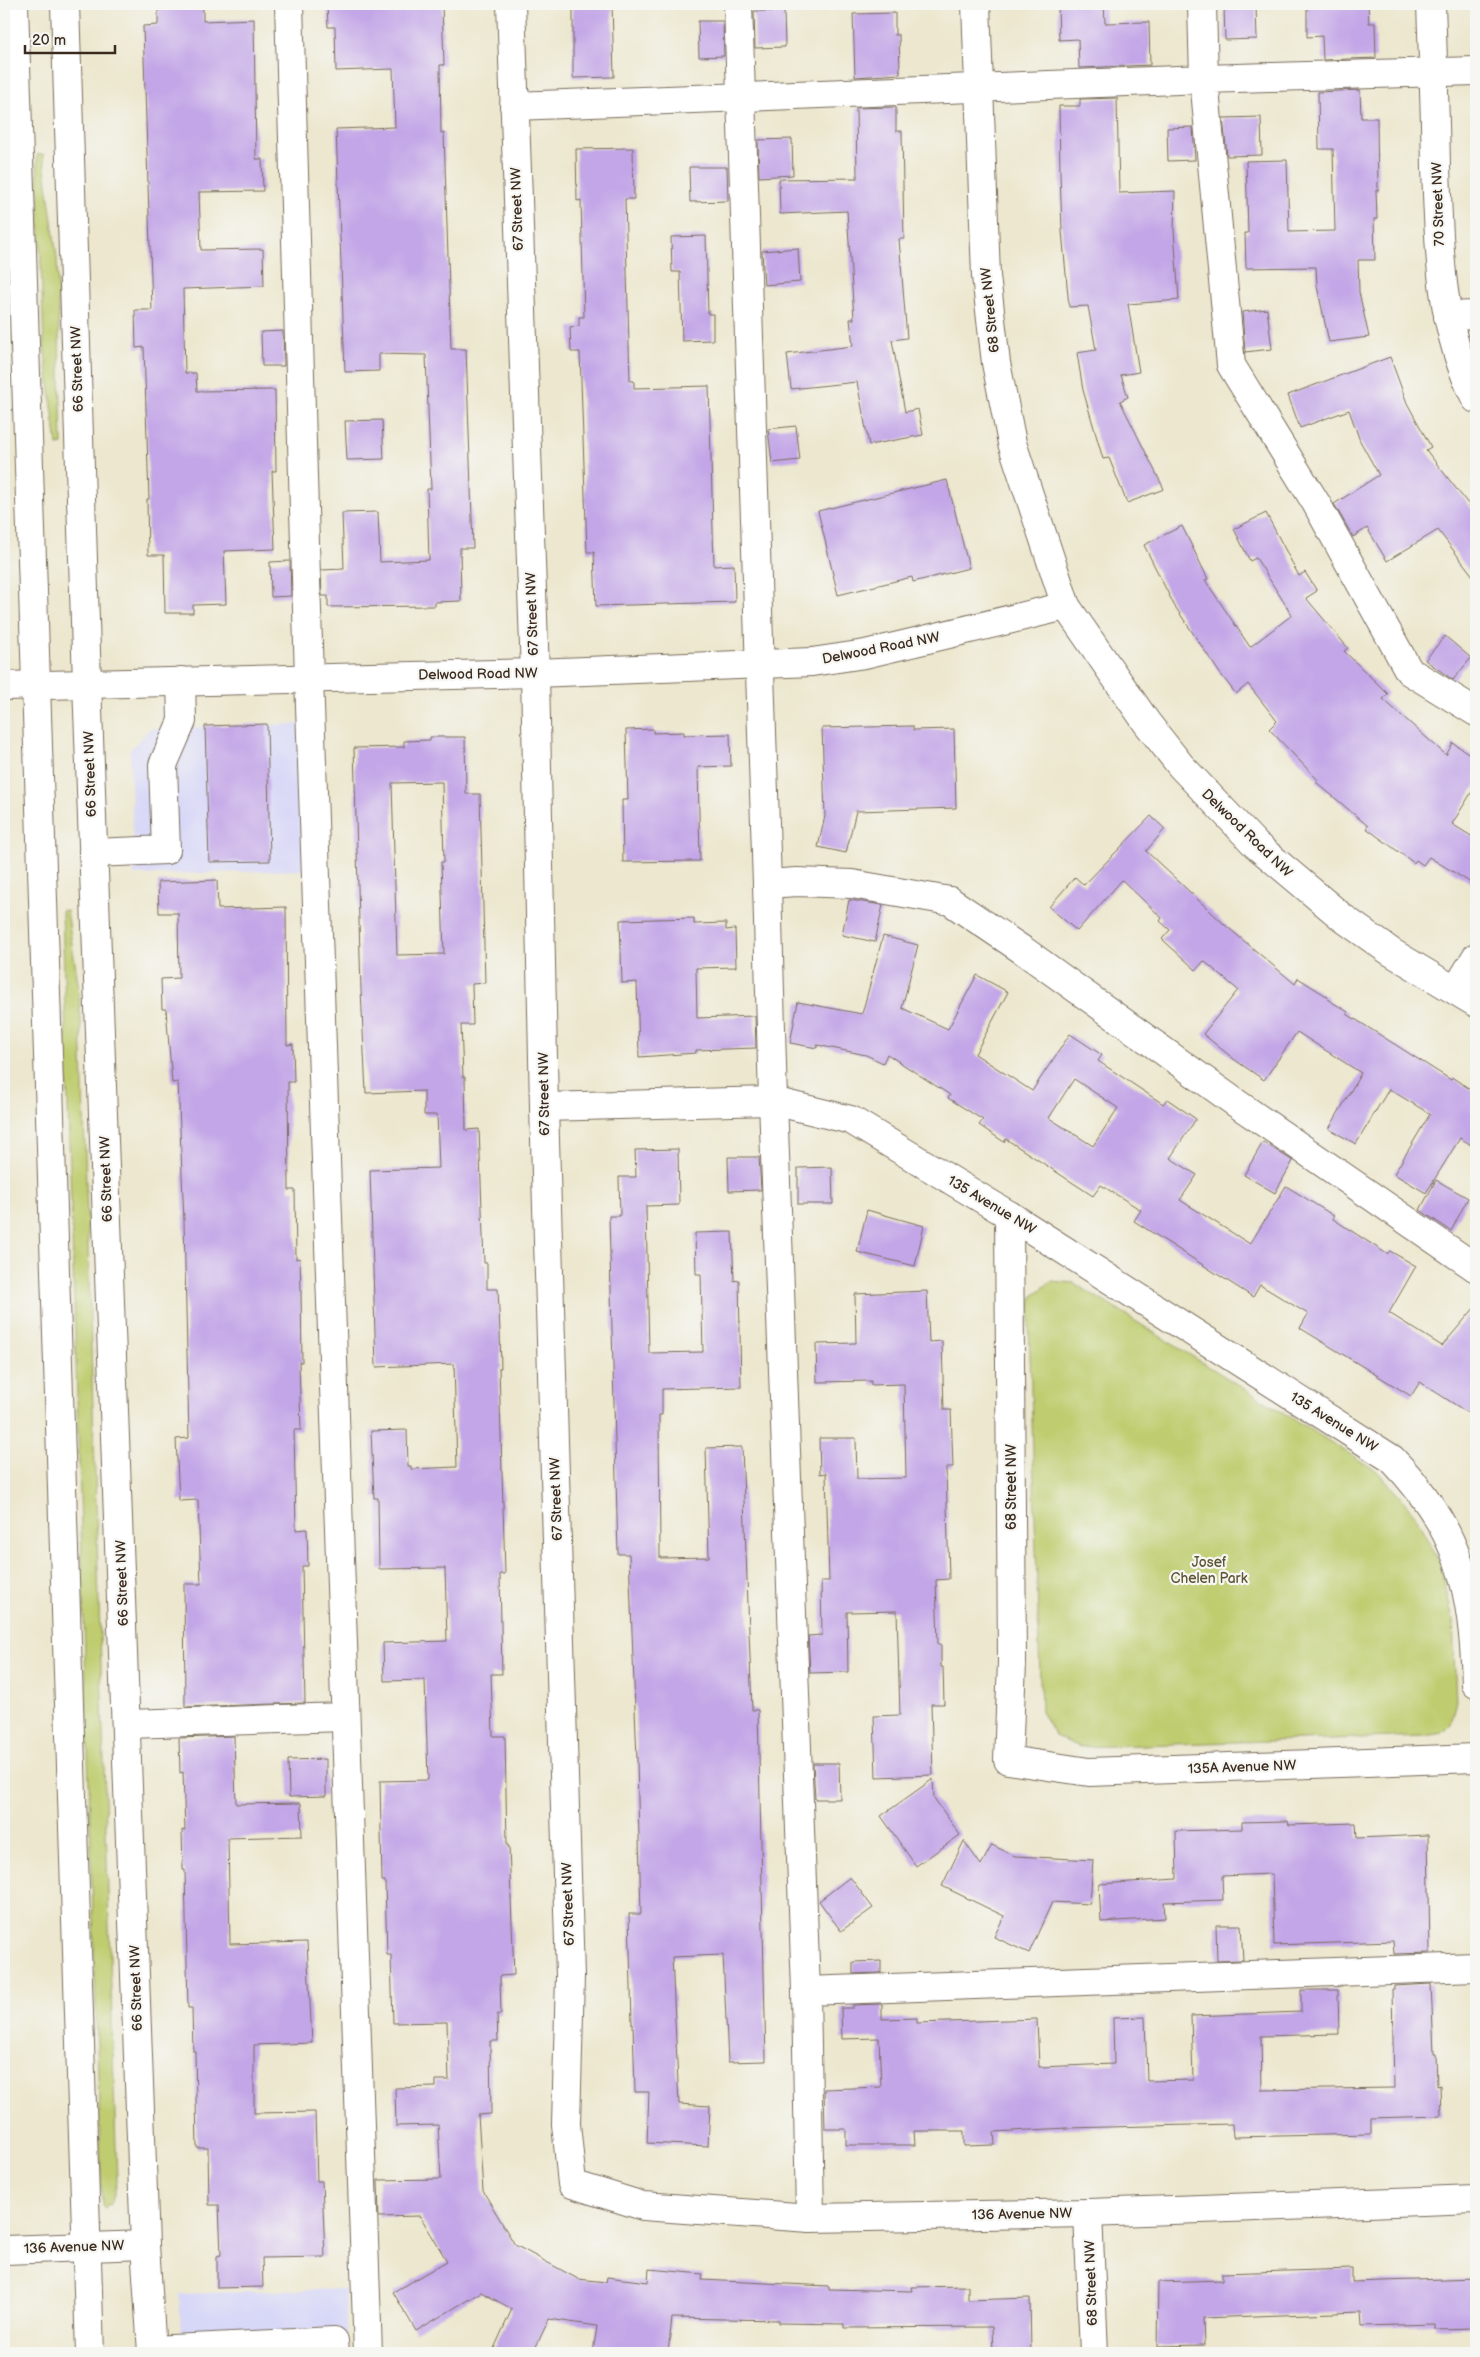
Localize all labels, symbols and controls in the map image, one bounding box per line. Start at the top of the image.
scale bar [25,22,115,54]
text: 20 m [32,31,66,50]
street label: 70 Street NW [1428,161,1448,246]
street label: 67 Street NW [507,167,527,251]
street label: 68 Street NW [977,266,1003,354]
street label: 66 Street NW [67,325,87,412]
street label: 67 Street NW [522,572,542,656]
street label: Delwood Road NW [821,628,941,668]
street label: Delwood Road NW [418,664,538,684]
street label: 66 Street NW [80,730,100,817]
street label: Delwood Road NW [1198,785,1296,881]
street label: 67 Street NW [535,1052,553,1136]
street label: 66 Street NW [96,1135,116,1222]
street label: 135 Avenue NW [945,1172,1039,1238]
street label: 135 Avenue NW [1287,1388,1381,1456]
street label: 68 Street NW [1003,1444,1020,1530]
street label: 67 Street NW [546,1457,566,1541]
street label: 66 Street NW [112,1539,132,1626]
park label: Josef Chelen Park [1170,1554,1248,1587]
street label: 135A Avenue NW [1187,1757,1297,1777]
street label: 67 Street NW [558,1862,578,1946]
street label: 66 Street NW [126,1944,146,2031]
street label: 136 Avenue NW [972,2205,1073,2223]
street label: 136 Avenue NW [23,2237,125,2257]
street label: 68 Street NW [1081,2240,1101,2326]

